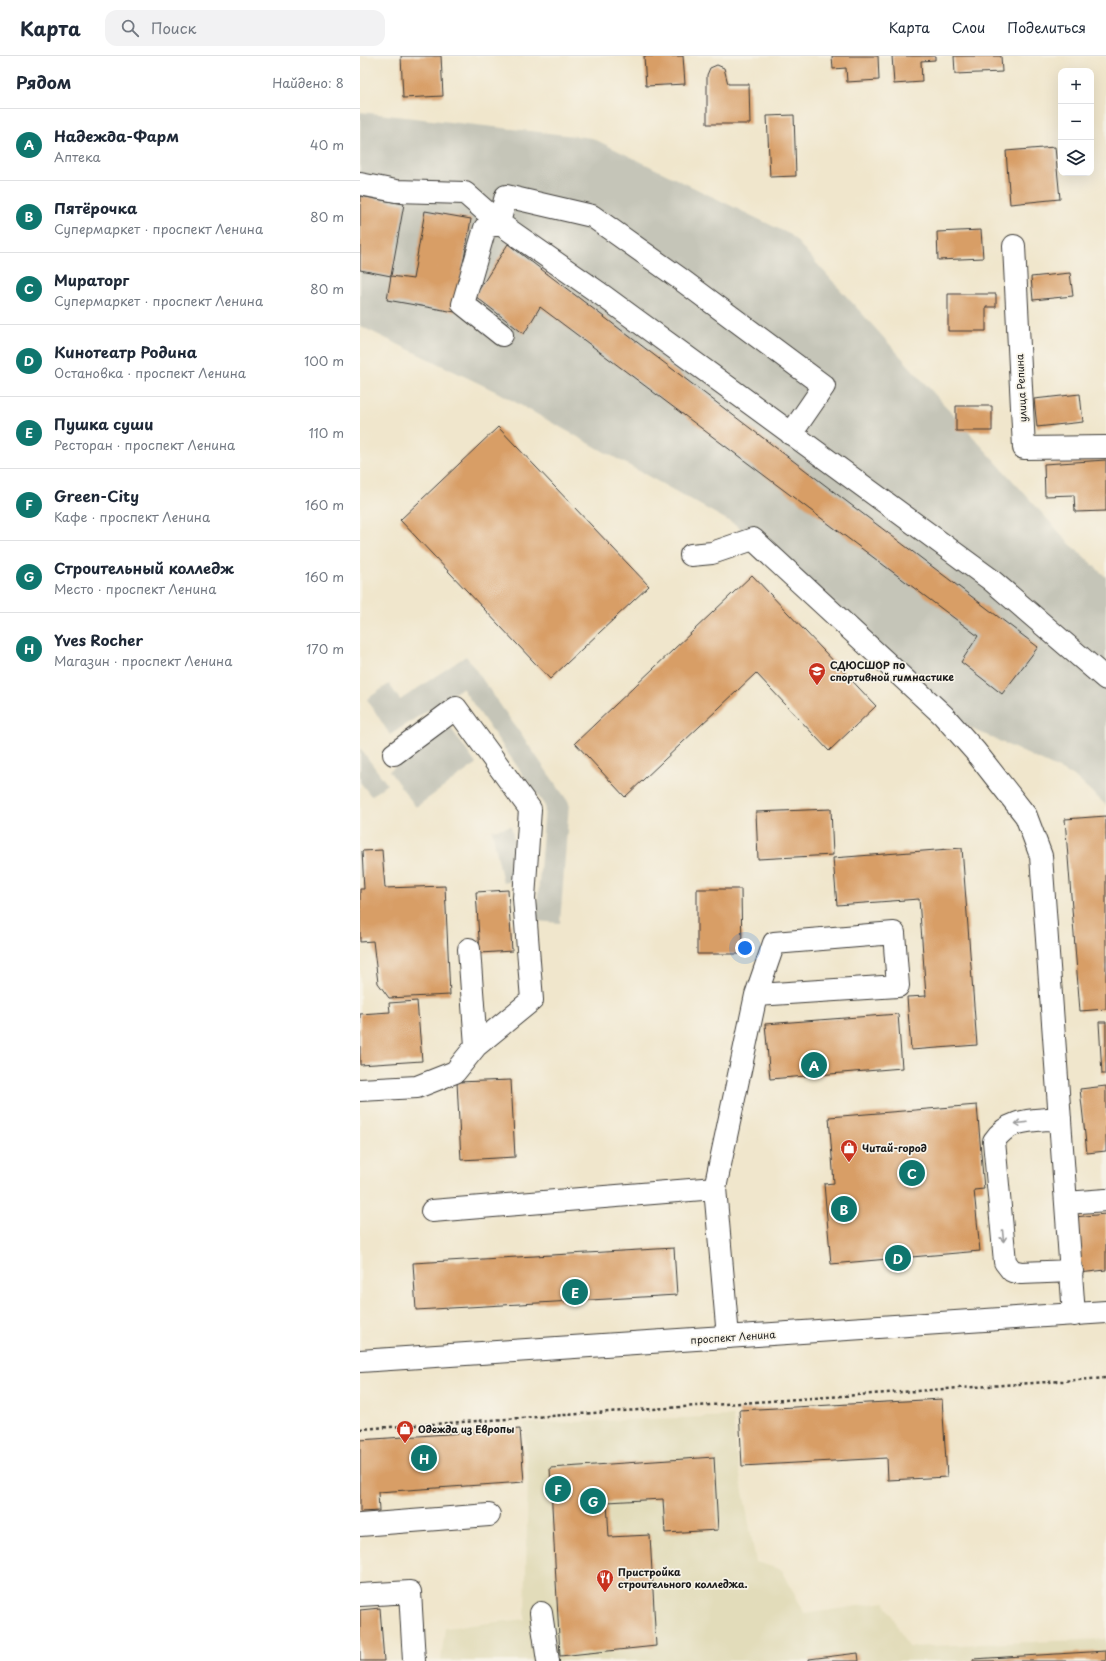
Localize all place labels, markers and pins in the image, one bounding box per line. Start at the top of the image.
place label: СДЮСШОР по спортивной гимнастике [830,657,955,684]
school or university icon: СДЮСШОР по спортивной гимнастике [807,661,827,686]
pin: A [801,1050,827,1080]
shop icon: Читай-город [839,1138,859,1163]
place label: Читай-город [862,1140,927,1155]
pin: C [899,1158,925,1188]
pin: B [831,1194,857,1224]
pin: D [885,1243,911,1273]
pin: E [562,1277,588,1307]
shop icon: Одежда из Европы [395,1419,415,1444]
place label: Одежда из Европы [418,1421,514,1436]
pin: H [411,1443,437,1473]
pin: F [545,1474,571,1504]
pin: G [580,1486,606,1516]
place label: Пристройка строительного колледжа. [618,1564,748,1591]
restaurant icon: Пристройка строительного колледжа. [595,1568,615,1593]

